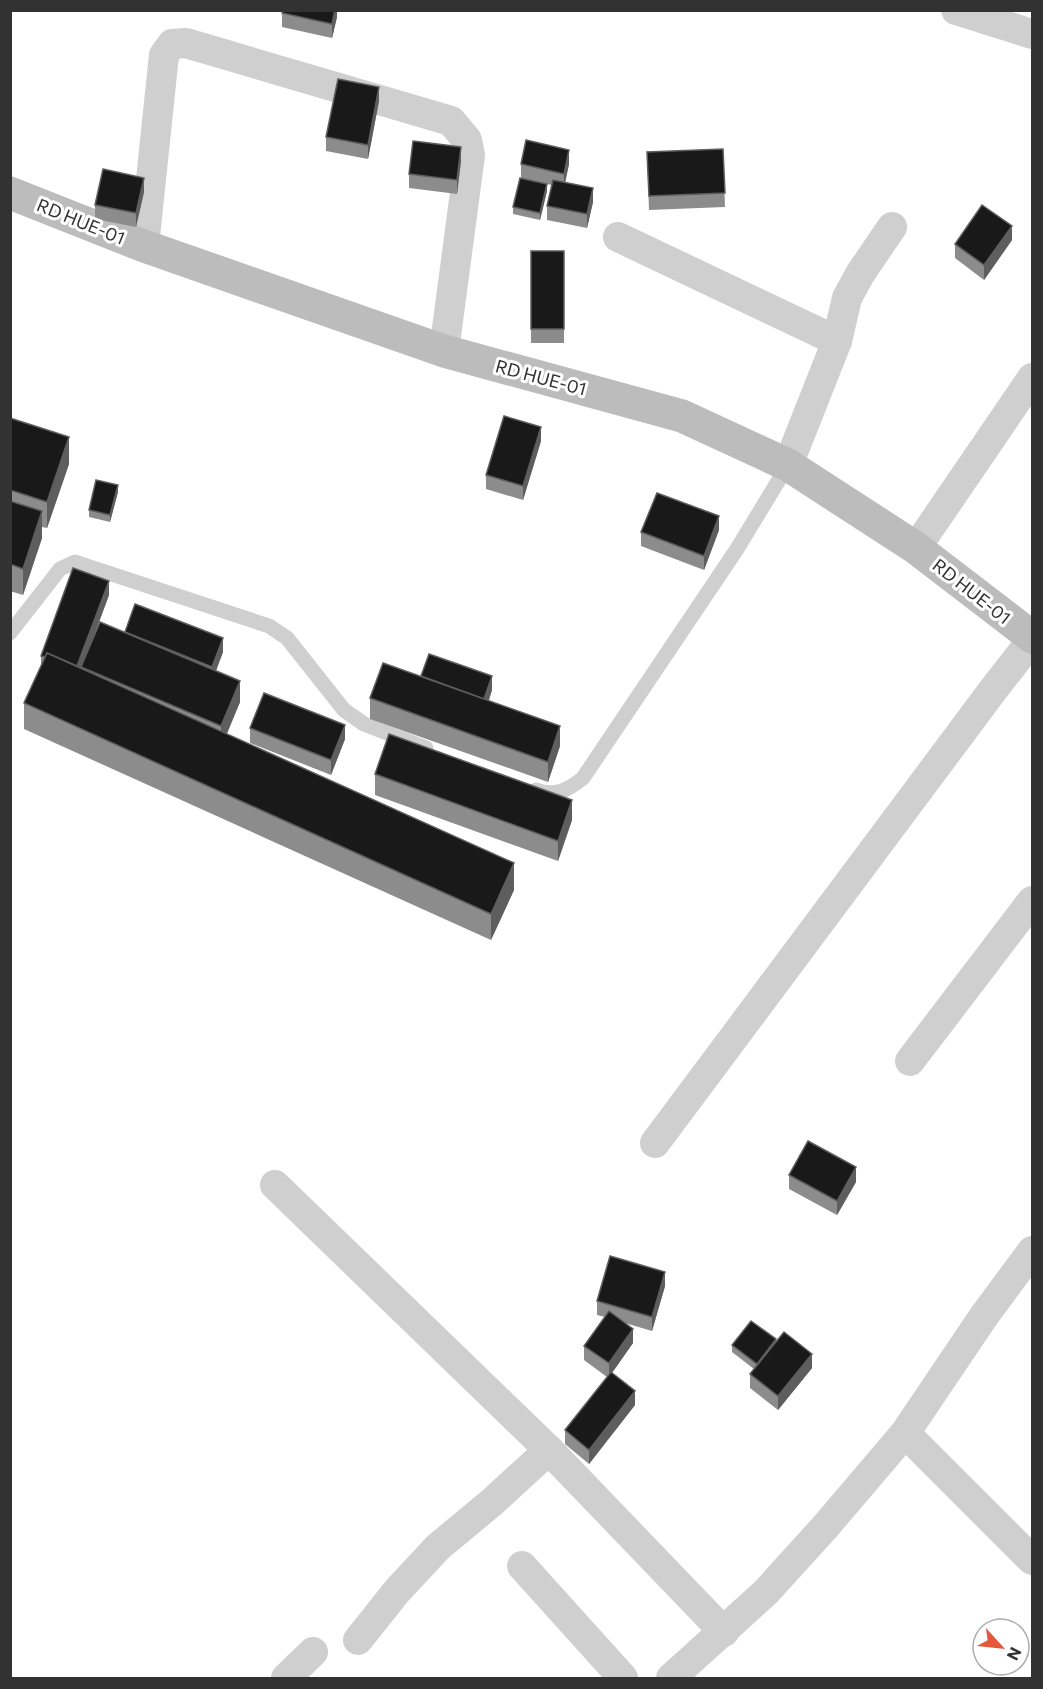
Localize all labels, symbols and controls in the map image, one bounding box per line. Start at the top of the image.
street label: RD HUE-01 [34,193,128,249]
street label: RD HUE-01 [493,354,589,400]
street label: RD HUE-01 [929,554,1015,628]
north arrow [971,1617,1031,1677]
text: N [1004,1644,1026,1664]

